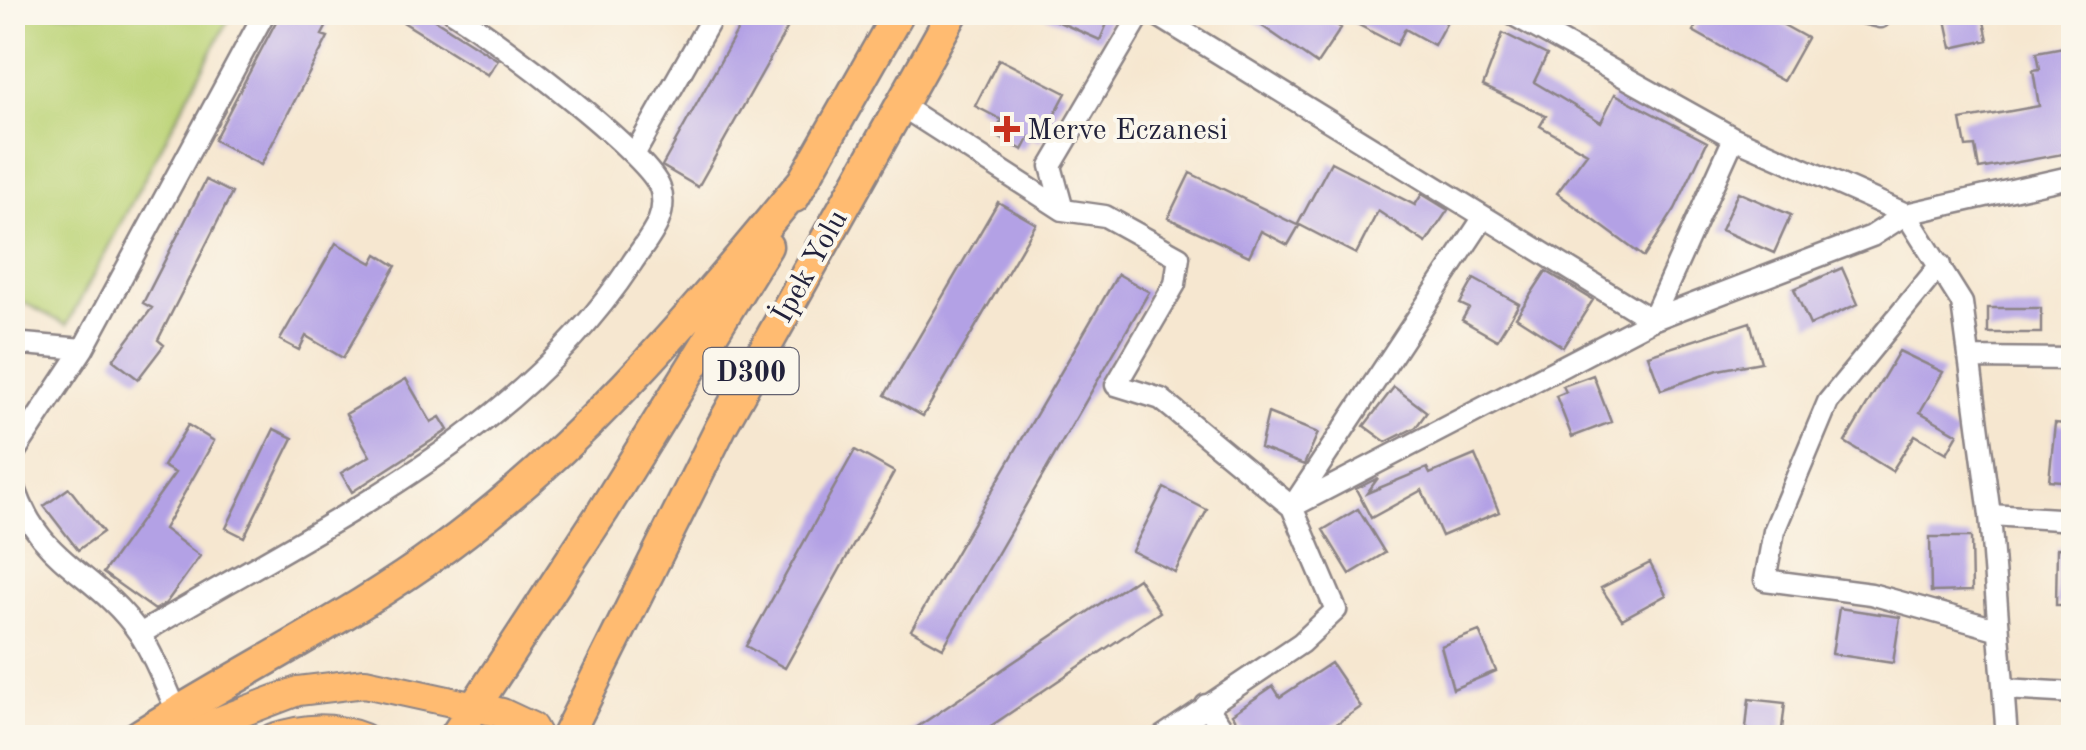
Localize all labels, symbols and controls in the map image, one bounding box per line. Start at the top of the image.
place label: Merve Eczanesi [1027,116,1228,146]
marker: Merve Eczanesi [996,118,1018,140]
street label: İpek Yolu [764,204,854,328]
road number: D300 [704,348,798,394]

